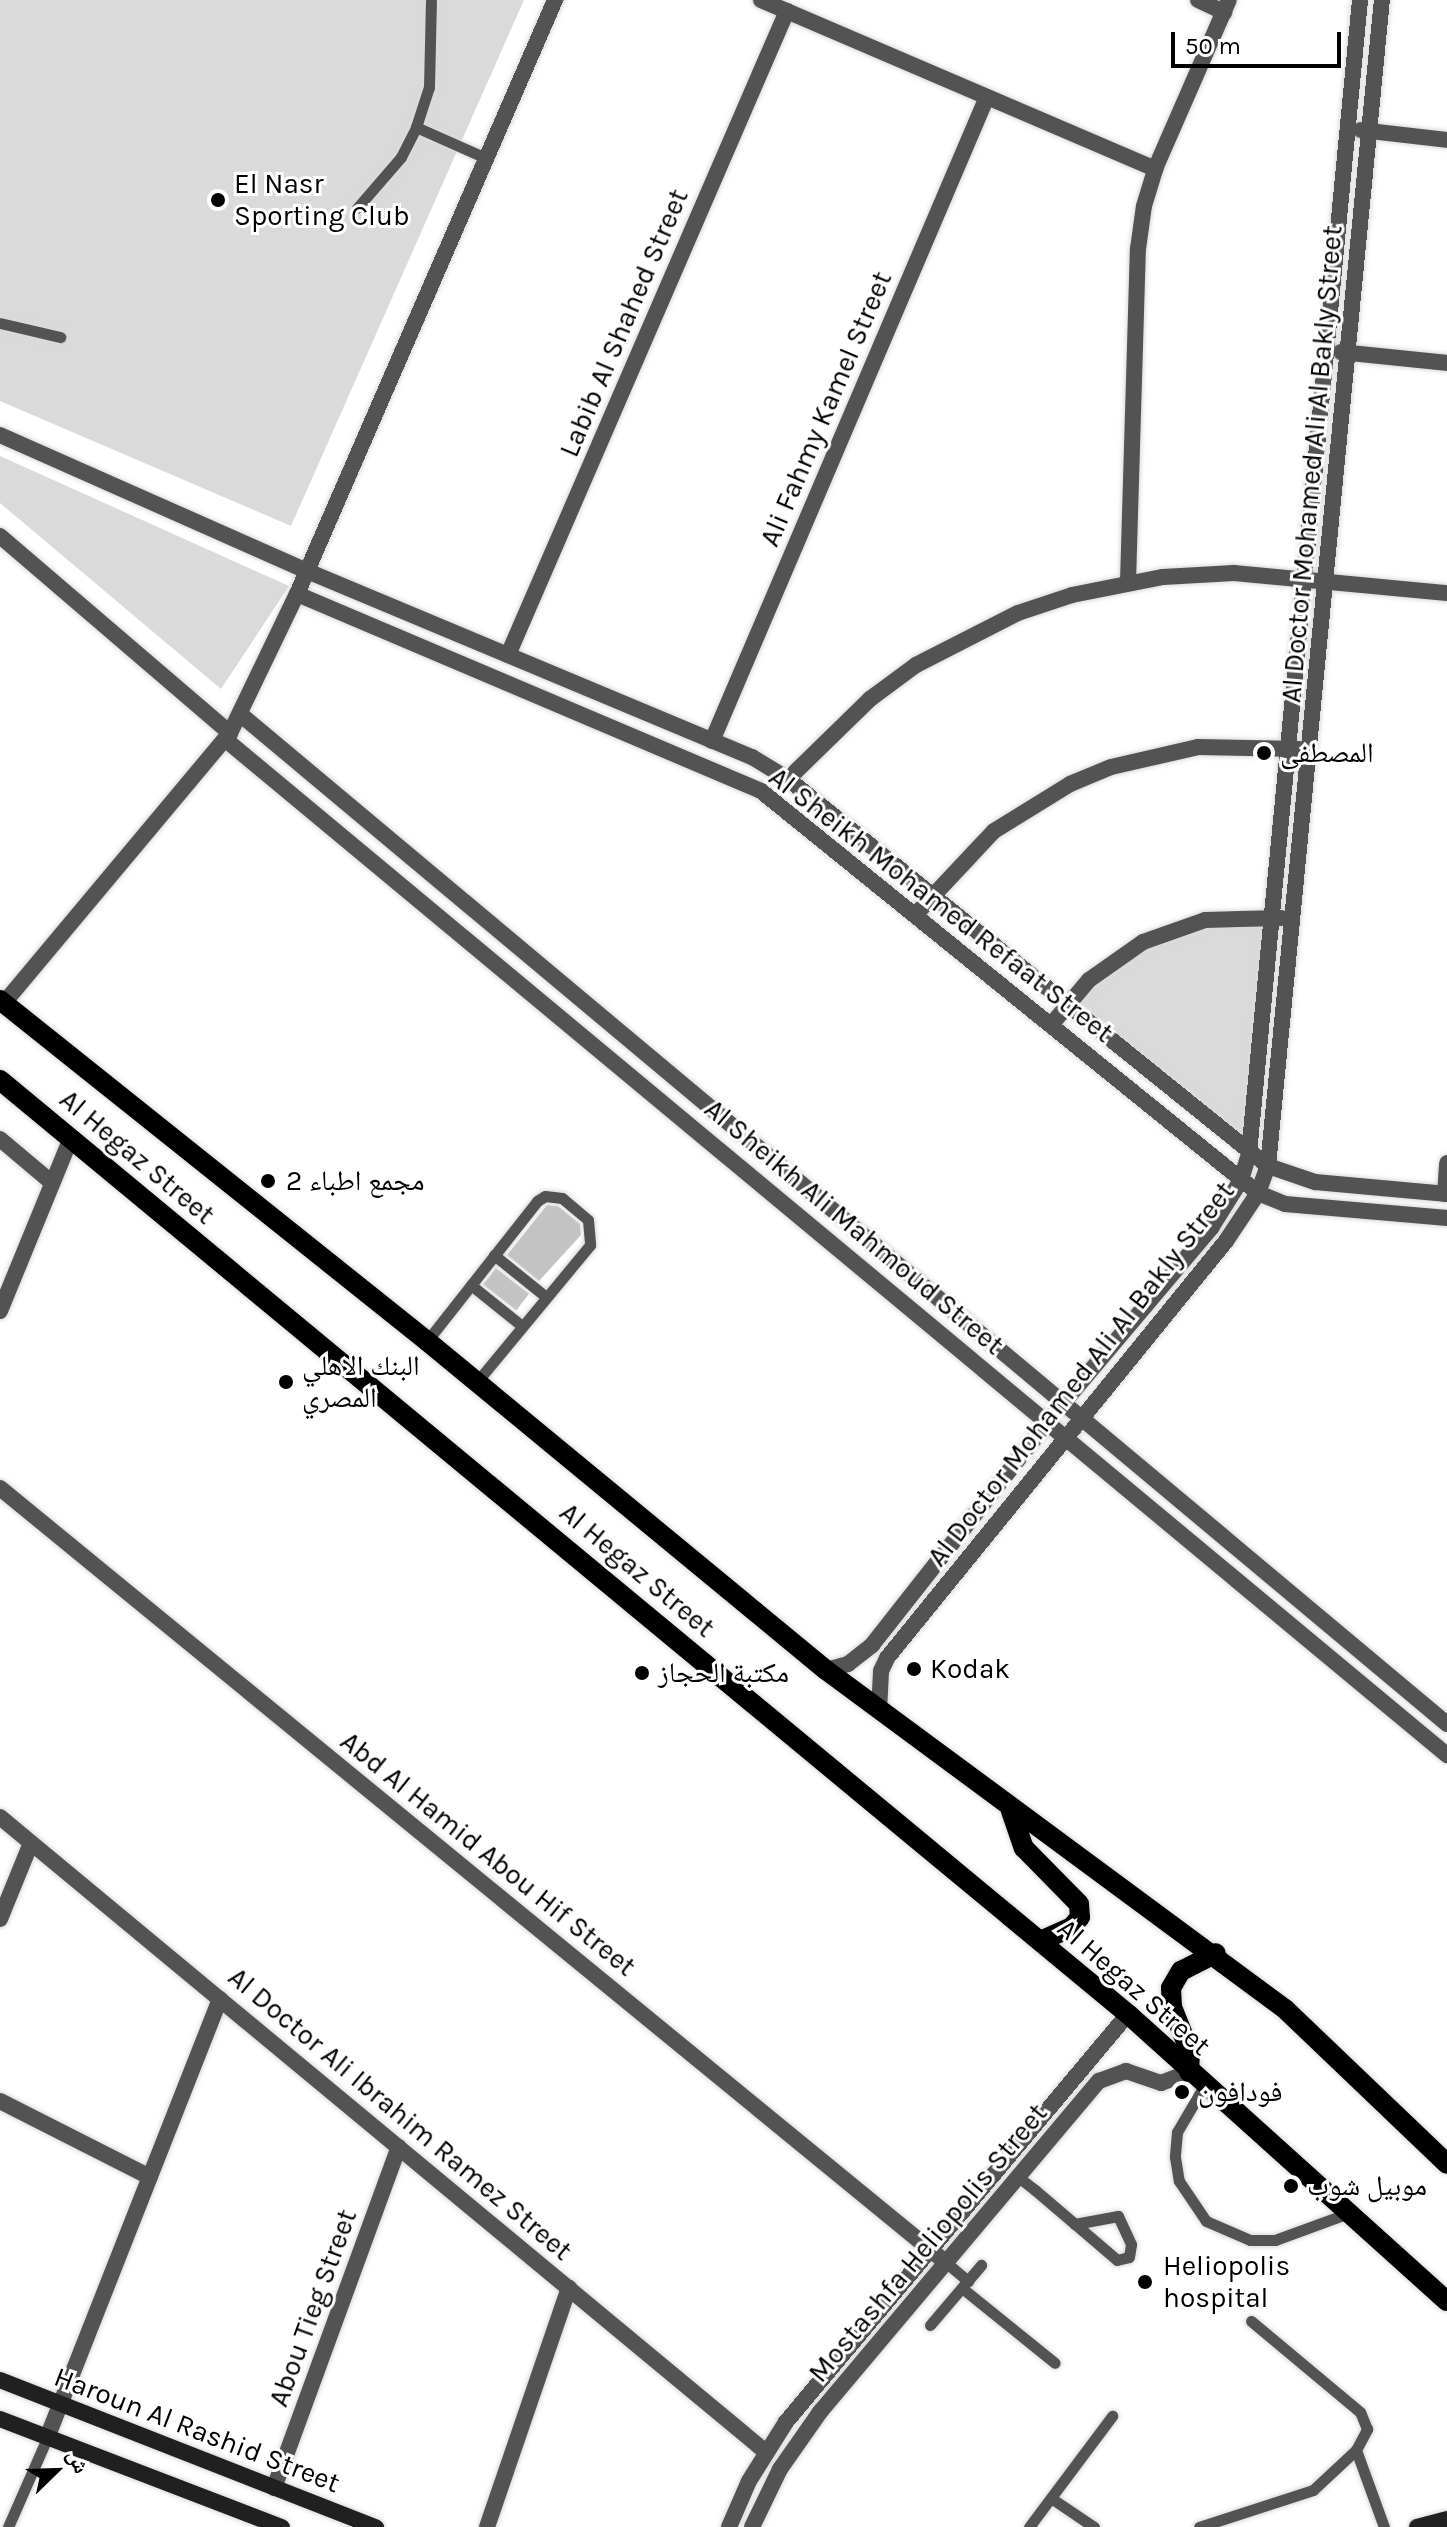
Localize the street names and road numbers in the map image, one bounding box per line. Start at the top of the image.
street label: Labib Al Shahed Street [552,184,696,462]
street label: Al Doctor Mohamed Ali Al Bakly Street [1274,224,1350,704]
street label: Ali Fahmy Kamel Street [753,266,899,552]
street label: Al Sheikh Mohamed Refaat Street [762,760,1120,1050]
street label: Al Hegaz Street [53,1083,221,1231]
street label: Al Sheikh Ali Mahmoud Street [698,1092,1010,1362]
street label: Al Doctor Mohamed Ali Al Bakly Street [920,1175,1242,1573]
street label: Al Hegaz Street [553,1496,721,1644]
street label: Abd Al Hamid Abou Hif Street [334,1724,642,1984]
street label: Al Hegaz Street [1051,1911,1217,2063]
street label: Al Doctor Ali Ibrahim Ramez Street [221,1960,579,2268]
street label: Mostashfa Heliopolis Street [801,2097,1055,2389]
street label: Abou Tieg Street [262,2205,364,2411]
street label: Haroun Al Rashid Street [49,2360,345,2500]

